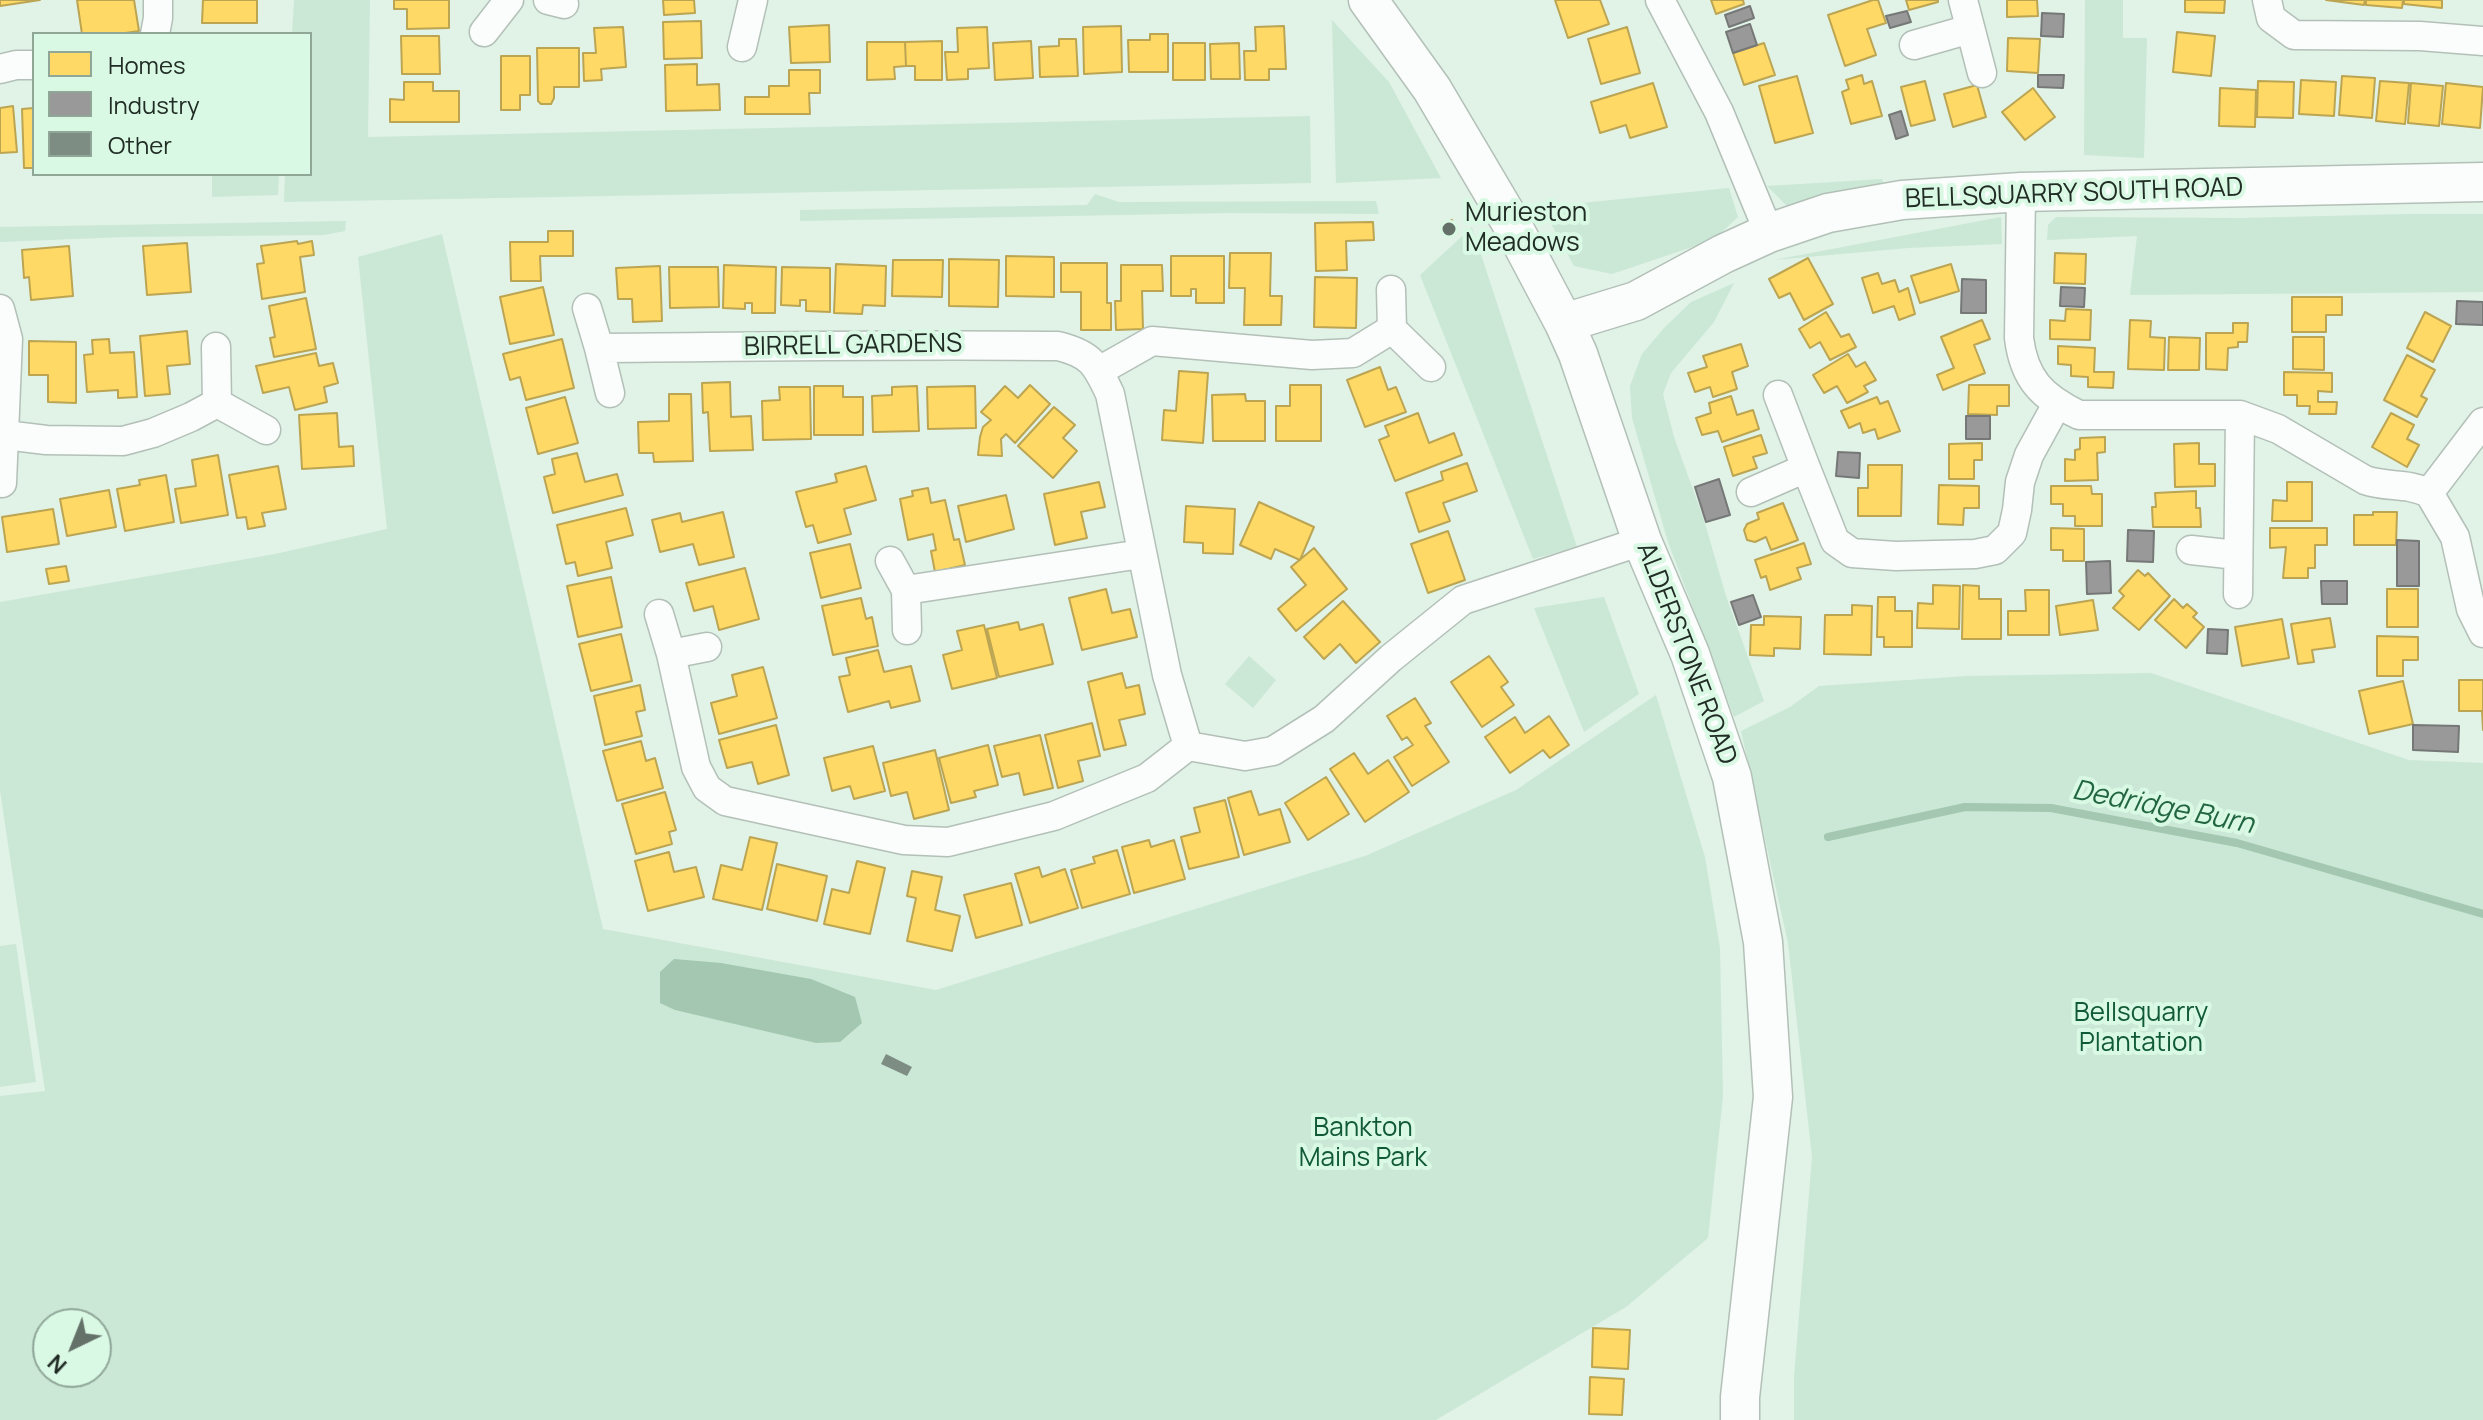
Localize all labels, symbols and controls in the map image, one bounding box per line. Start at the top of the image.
legend [32,32,312,176]
text: Homes [108,48,186,81]
text: Industry [108,88,200,121]
text: Other [108,128,172,161]
street label: BELLSQUARRY SOUTH ROAD [1904,173,2244,215]
place label: Murieston Meadows [1465,198,1587,260]
marker: Murieston Meadows [1440,220,1458,238]
street label: BIRRELL GARDENS [744,328,962,364]
street label: ALDERSTONE ROAD [1629,539,1743,769]
water label: Dedridge Burn [2069,774,2257,842]
park label: Bellsquarry Plantation [2074,998,2208,1060]
park label: Bankton Mains Park [1299,1113,1427,1174]
north arrow [32,1308,112,1388]
text: N [41,1348,73,1380]

